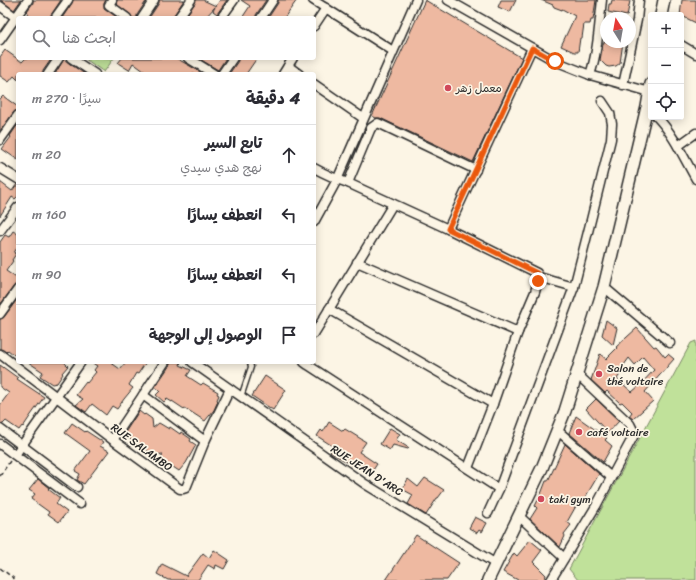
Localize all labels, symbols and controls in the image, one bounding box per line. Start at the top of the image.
north arrow [600,12,636,48]
map controls [648,12,684,120]
button: + [648,12,684,48]
search box [16,16,316,60]
text: ابحث هنا [62,25,116,51]
icon: search [30,27,52,49]
button: − [648,48,684,84]
route start [546,52,564,70]
place label: معمل زهر [455,79,502,98]
text: 4 دقيقة [246,83,300,113]
marker: معمل زهر [443,83,453,93]
button: locate [648,84,684,120]
text: سيرًا · 270 m [32,87,101,110]
text: تابع السير [205,130,262,156]
text: 20 m [32,143,61,166]
icon: ahead [278,144,300,166]
text: نهج هدي سيدي [180,156,262,179]
text: انعطف يسارًا [187,202,262,228]
text: 160 m [32,203,67,226]
icon: left [278,204,300,226]
text: انعطف يسارًا [187,262,262,288]
text: 90 m [32,263,62,286]
icon: left [278,264,300,286]
route end [529,272,547,290]
text: الوصول إلى الوجهة [149,322,262,348]
icon: arrive [278,324,300,346]
place label: Salon de thé voltaire [607,359,664,391]
marker: Salon de thé voltaire [594,369,604,379]
street label: RUE SALAMBO [107,418,177,476]
place label: café voltaire [587,423,649,442]
marker: café voltaire [574,427,584,437]
street label: RUE JEAN D'ARC [327,440,407,501]
place label: taki gym [549,490,591,509]
marker: taki gym [536,494,546,504]

